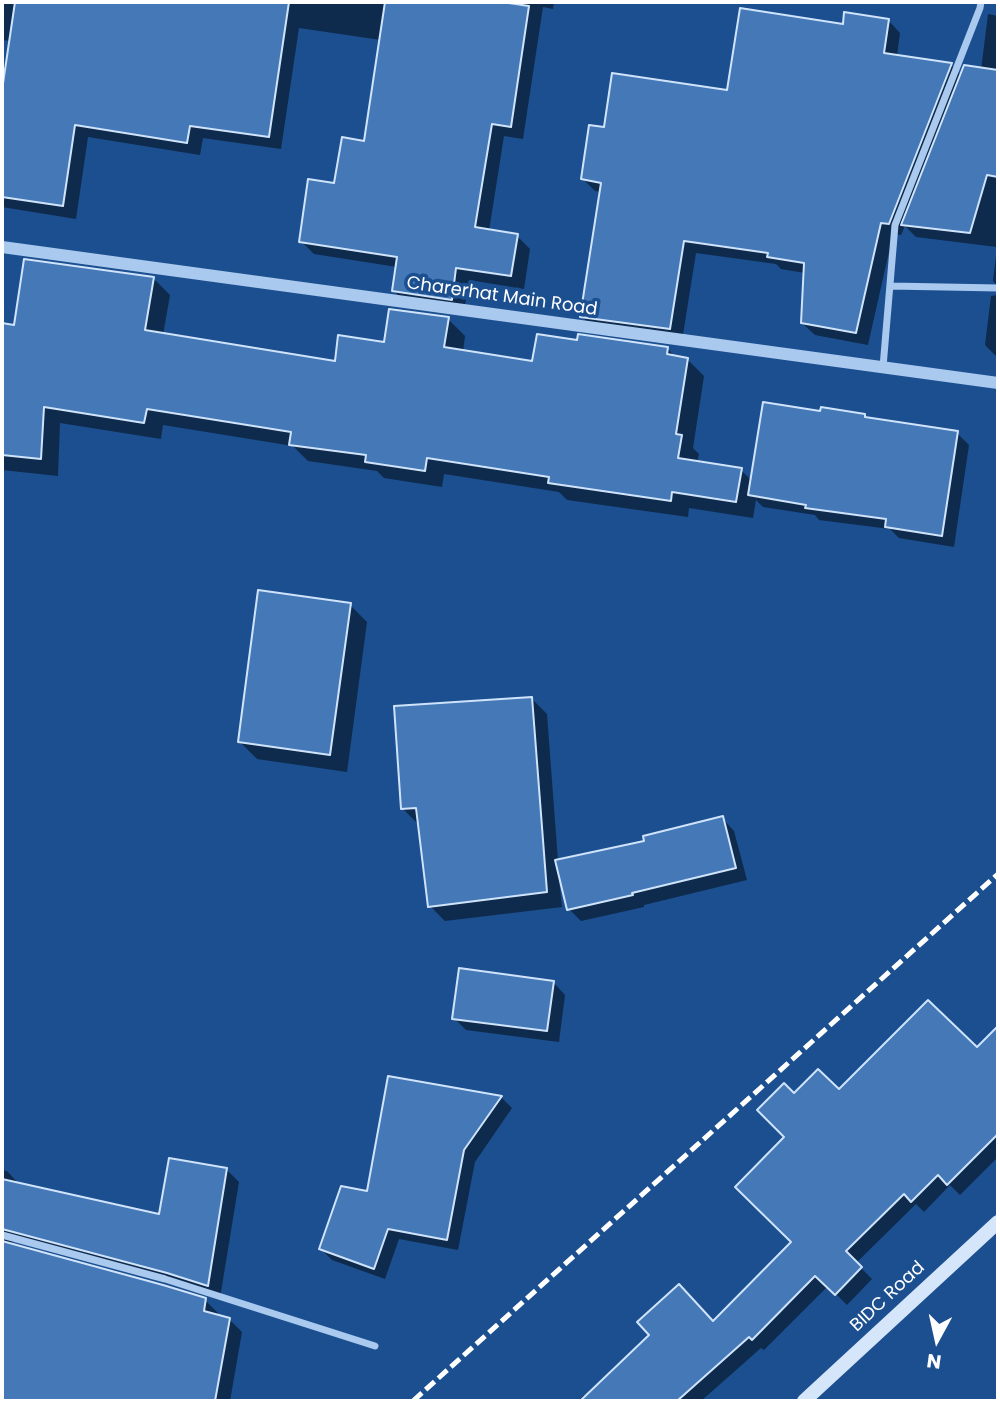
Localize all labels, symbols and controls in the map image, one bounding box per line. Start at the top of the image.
street label: Charerhat Main Road [405,273,599,321]
street label: BIDC Road [846,1257,930,1337]
north arrow [902,1305,972,1375]
text: N [925,1347,943,1376]

